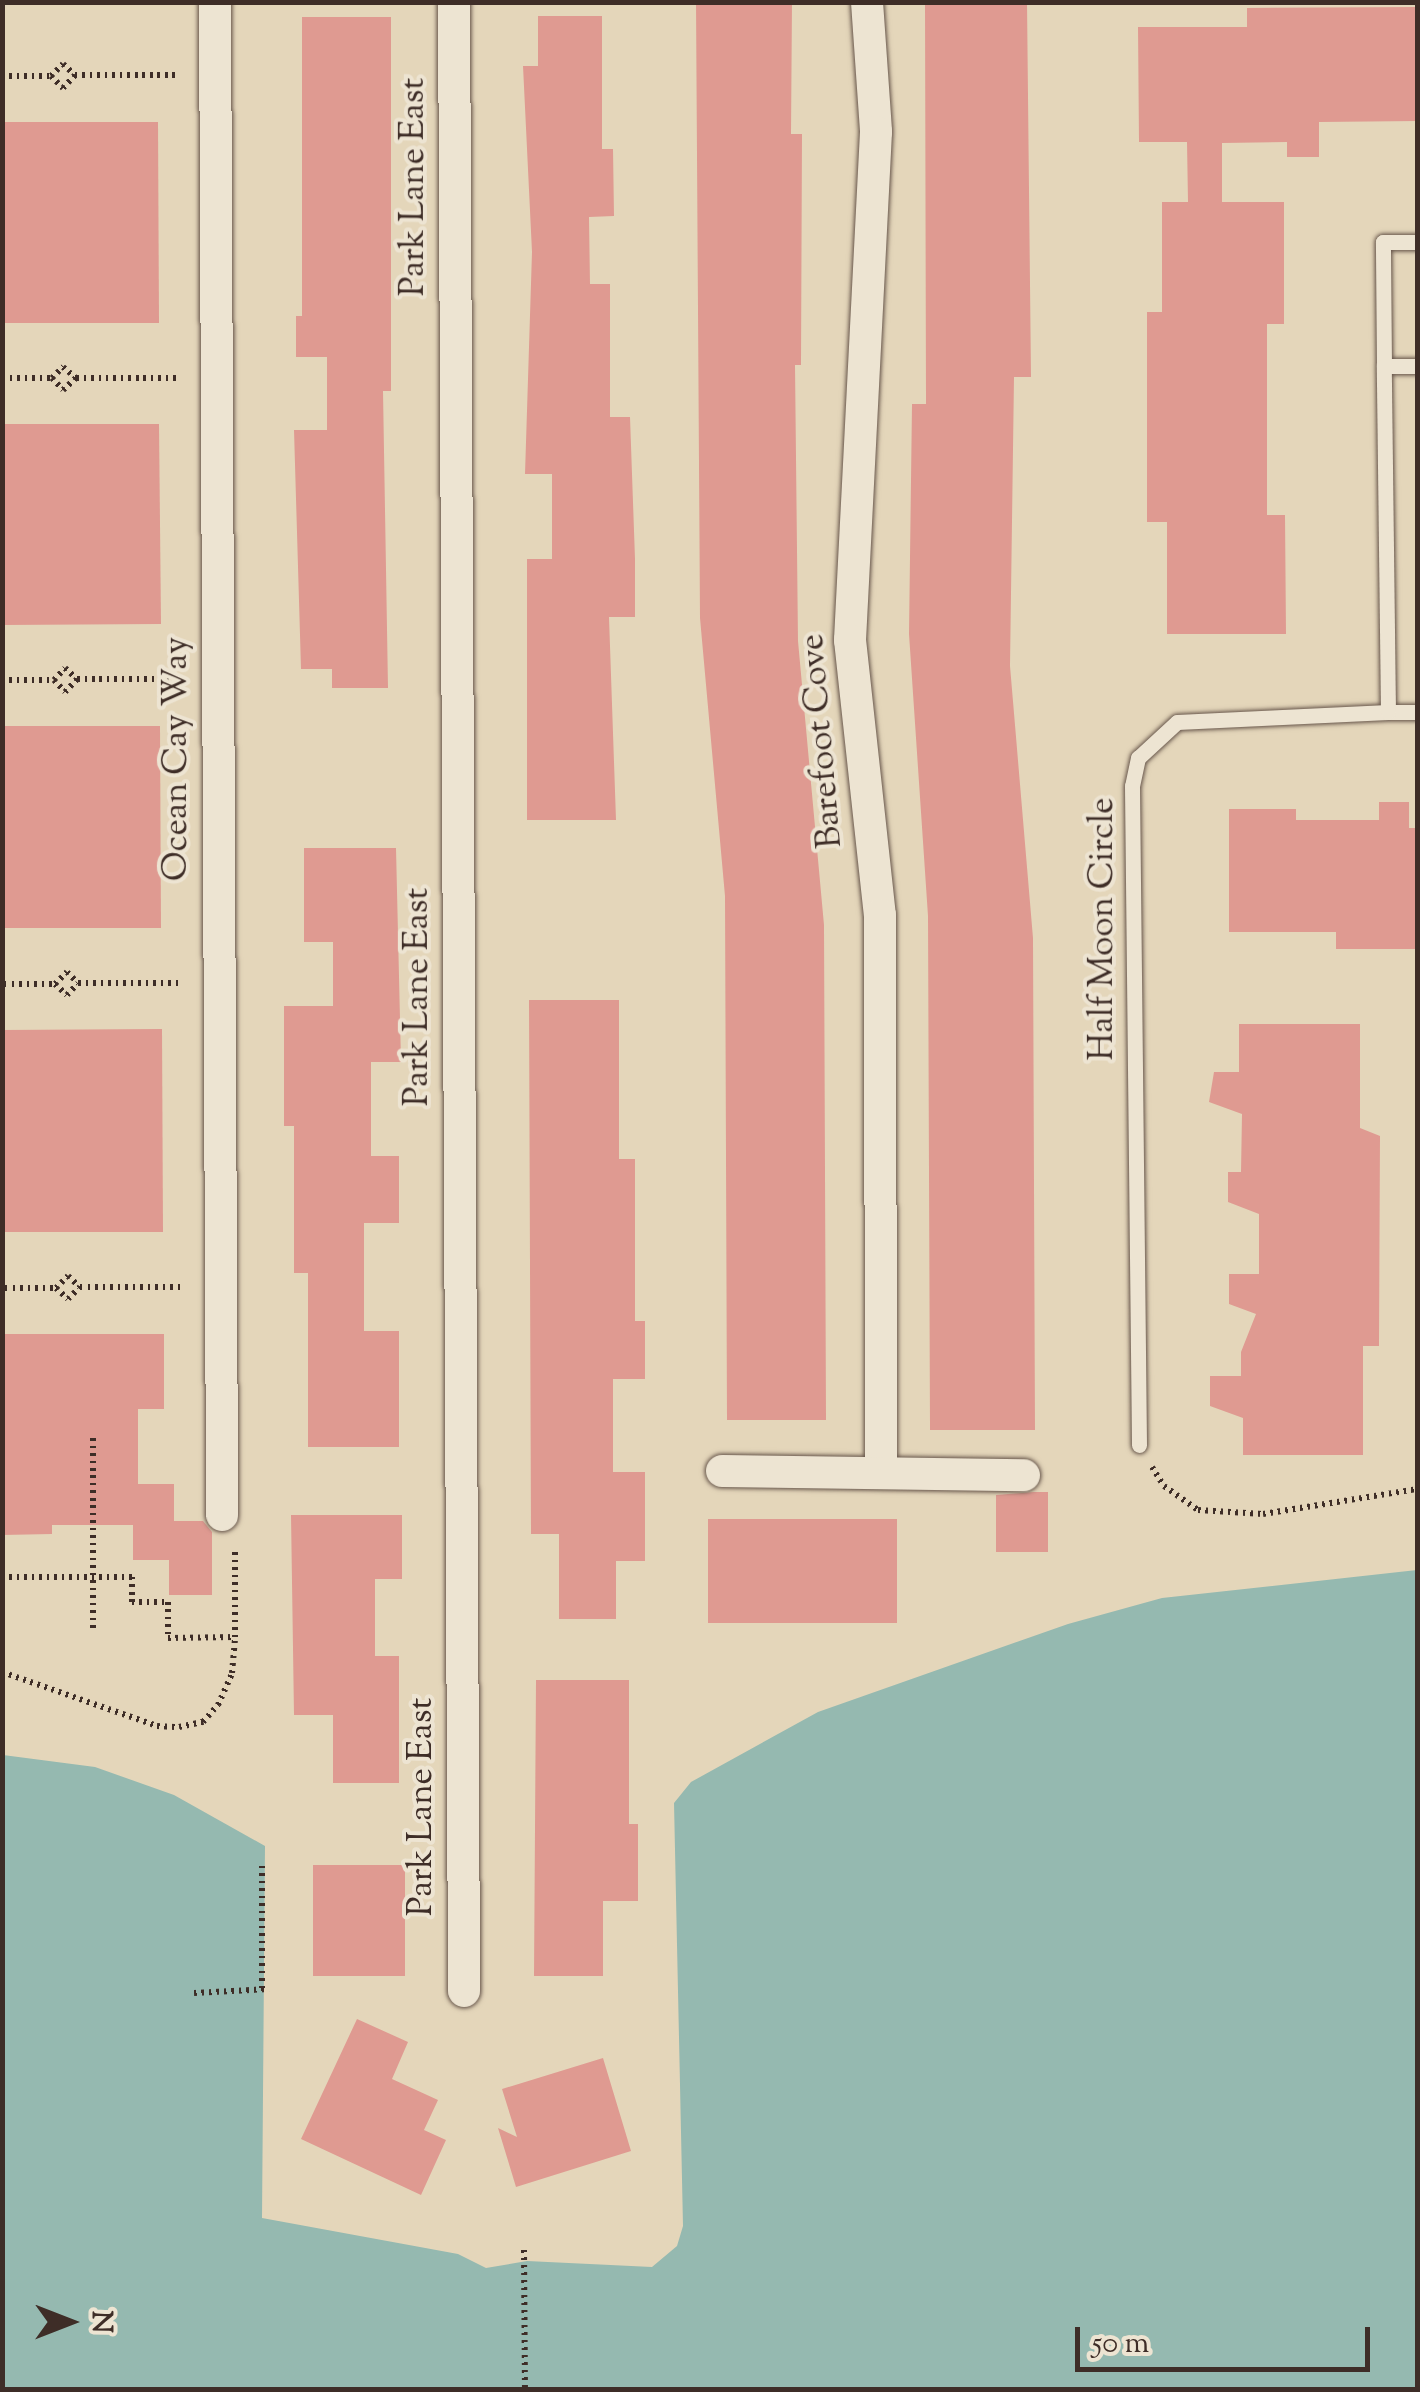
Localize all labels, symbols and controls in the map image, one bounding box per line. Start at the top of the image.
street label: Park Lane East [394,78,436,296]
street label: Barefoot Cove [793,632,853,850]
street label: Ocean Cay Way [157,637,199,881]
street label: Half Moon Circle [1083,797,1125,1061]
street label: Park Lane East [398,888,440,1106]
street label: Park Lane East [402,1698,444,1916]
north arrow [20,2272,120,2372]
scale bar [1080,2307,1375,2369]
text: N [80,2311,120,2333]
text: 50 m [1092,2323,1149,2366]

